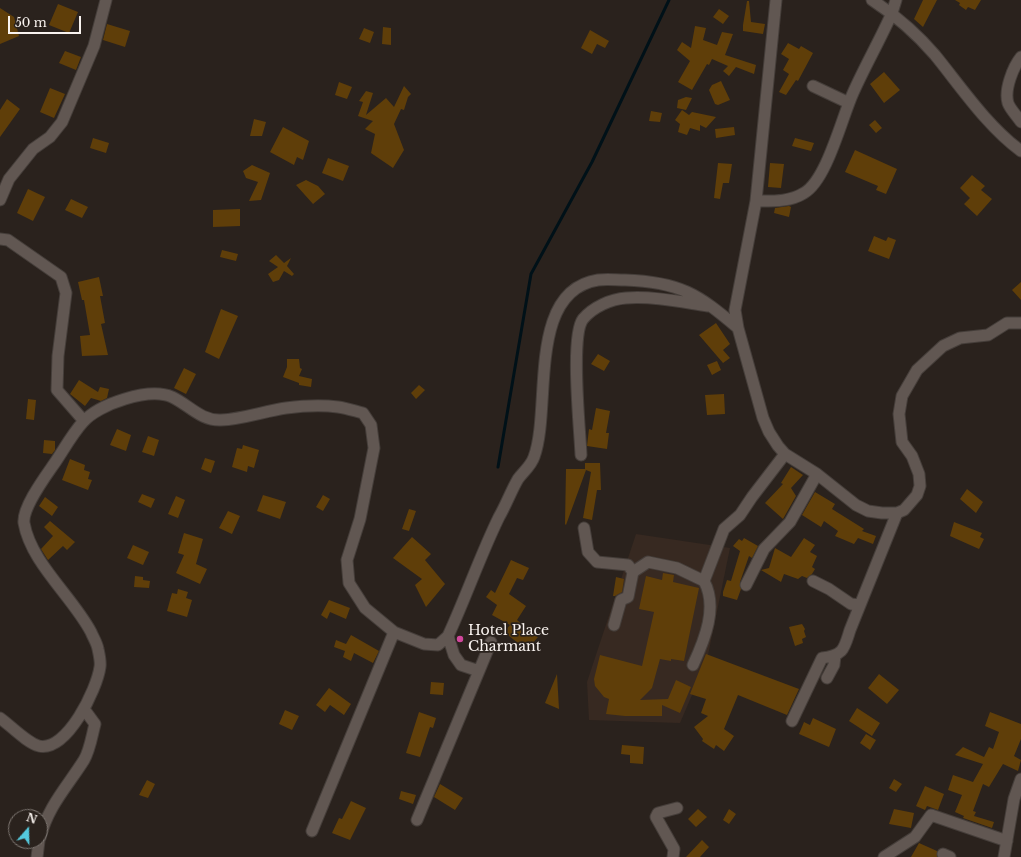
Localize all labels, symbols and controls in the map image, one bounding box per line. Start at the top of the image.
scale bar [10,8,83,34]
text: 50 m [15,15,47,30]
place label: Hotel Place Charmant [468,623,549,656]
marker: Hotel Place Charmant [455,634,465,644]
north arrow [8,809,48,849]
text: N [25,810,39,827]

